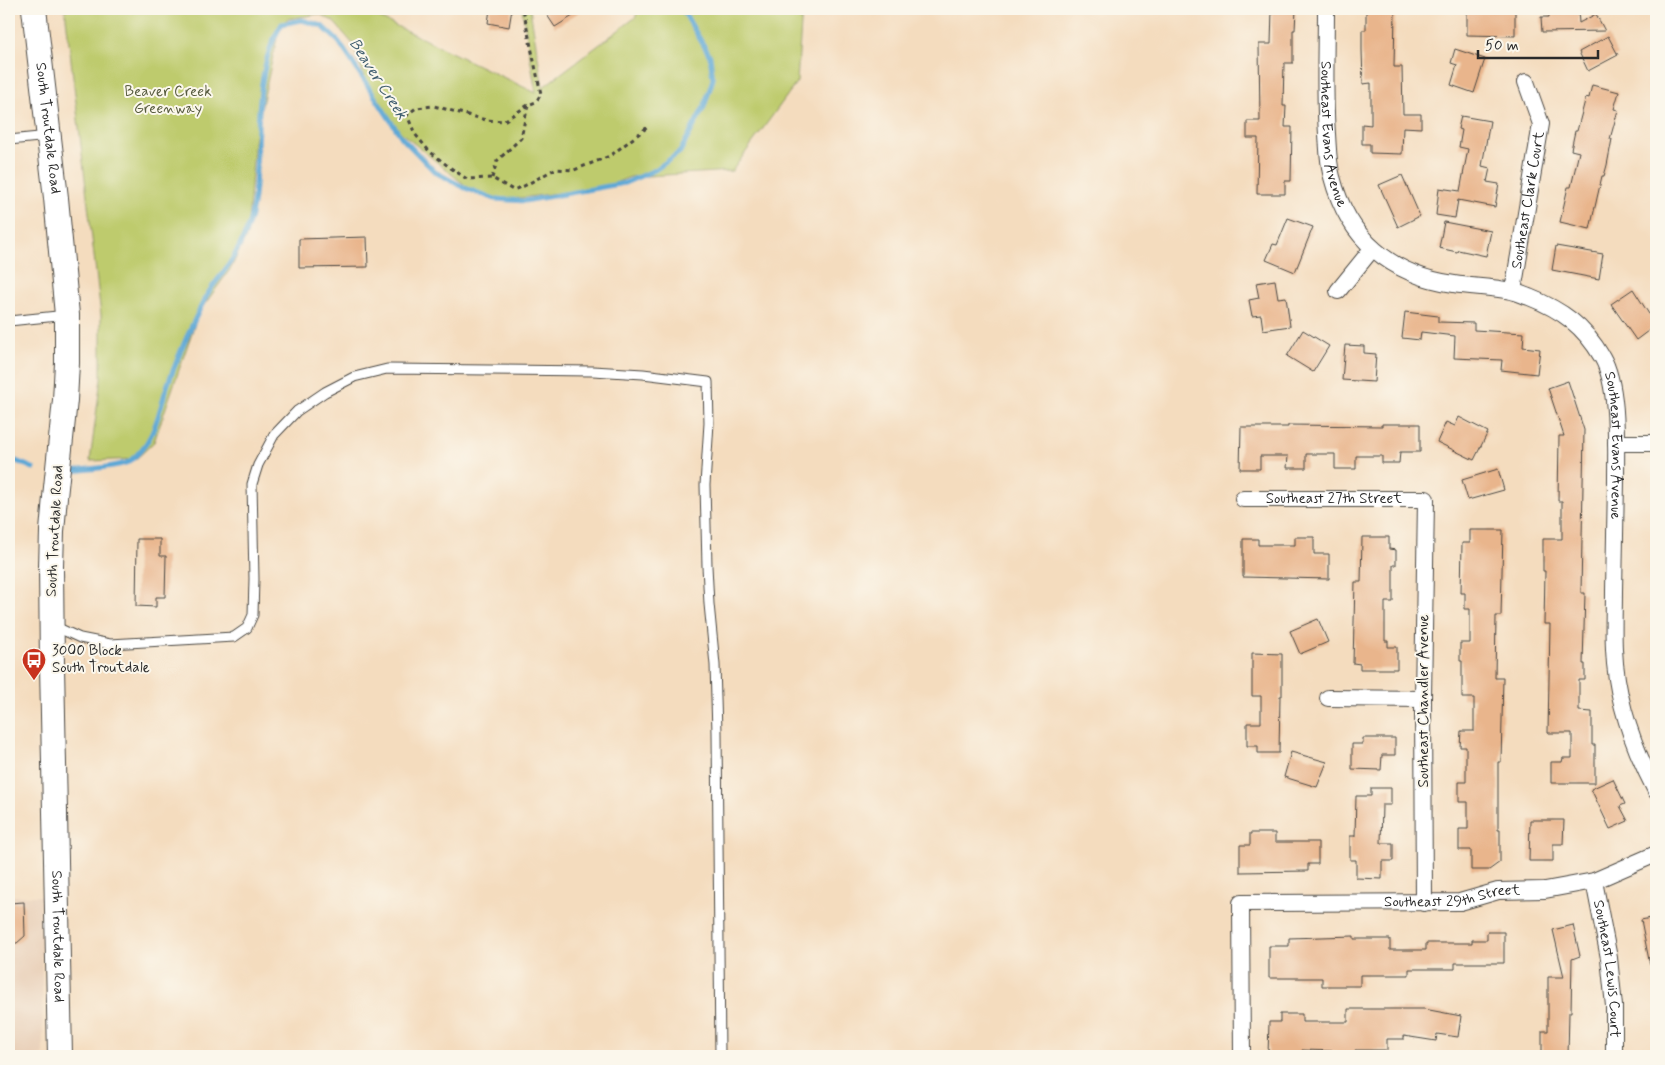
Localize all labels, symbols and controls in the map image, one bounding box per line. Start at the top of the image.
scale bar [1478,28,1598,60]
water label: Beaver Creek [344,34,412,124]
text: 50 m [1485,36,1519,56]
street label: South Troutdale Road [30,61,65,195]
street label: Southeast Evans Avenue [1315,61,1352,211]
park label: Beaver Creek Greenway [124,82,212,119]
street label: Southeast Clark Court [1507,130,1550,271]
street label: Southeast Evans Avenue [1599,369,1626,520]
street label: South Troutdale Road [42,465,68,597]
street label: Southeast 27th Street [1266,489,1402,509]
street label: Southeast Chandler Avenue [1414,615,1434,787]
place label: 3000 Block South Troutdale [52,641,150,678]
bus stop icon: 3000 Block South Troutdale [21,647,47,681]
street label: South Troutdale Road [46,870,69,1003]
street label: Southeast 29th Street [1384,881,1521,912]
street label: Southeast Lewis Court [1588,898,1625,1038]

